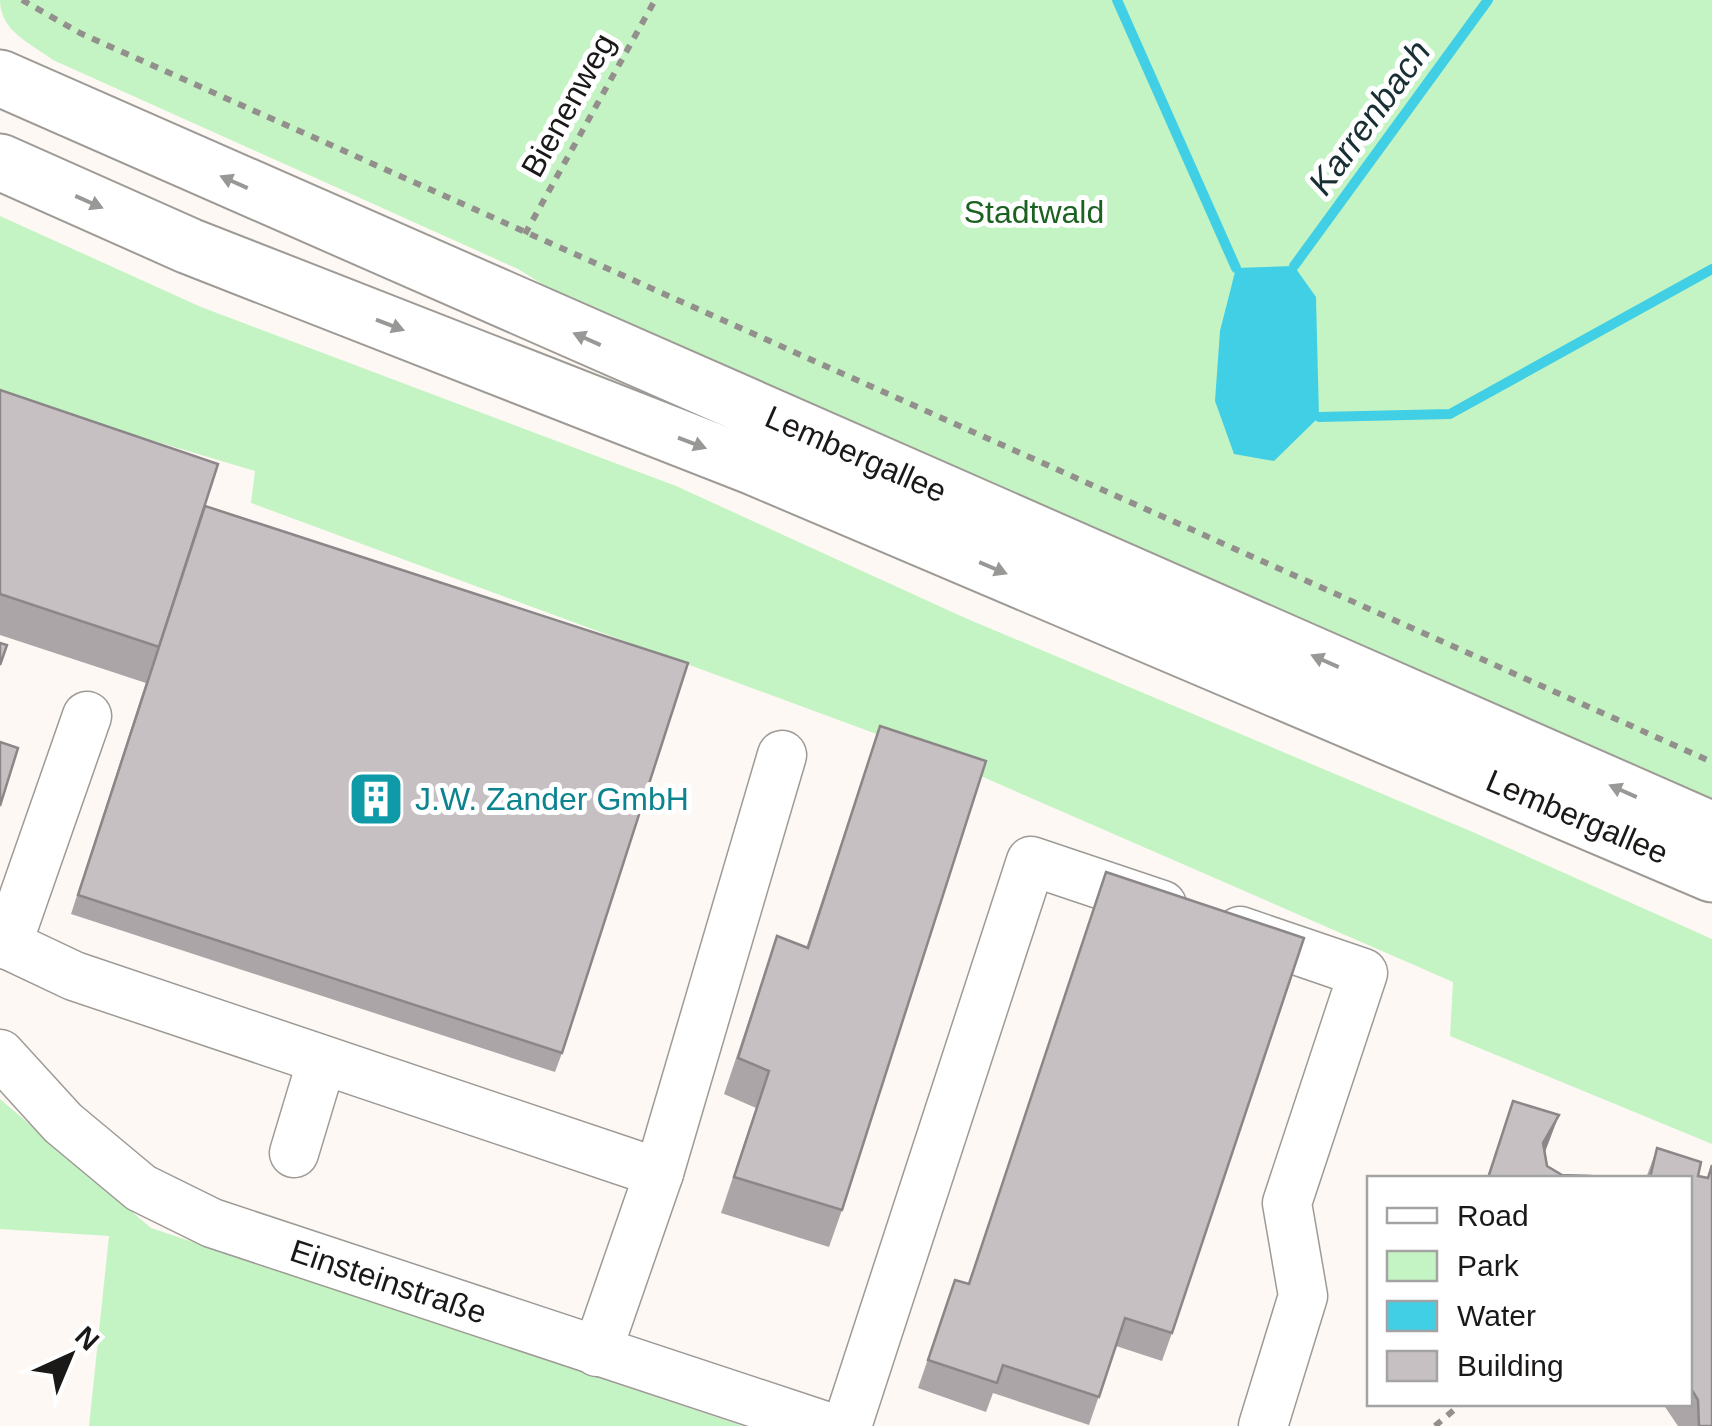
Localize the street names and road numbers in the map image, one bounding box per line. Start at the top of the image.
street label: Bienenweg [514,27,622,183]
street label: Lembergallee [760,399,952,509]
street label: Lembergallee [1481,762,1674,871]
street label: Einsteinstraße [286,1232,491,1331]

